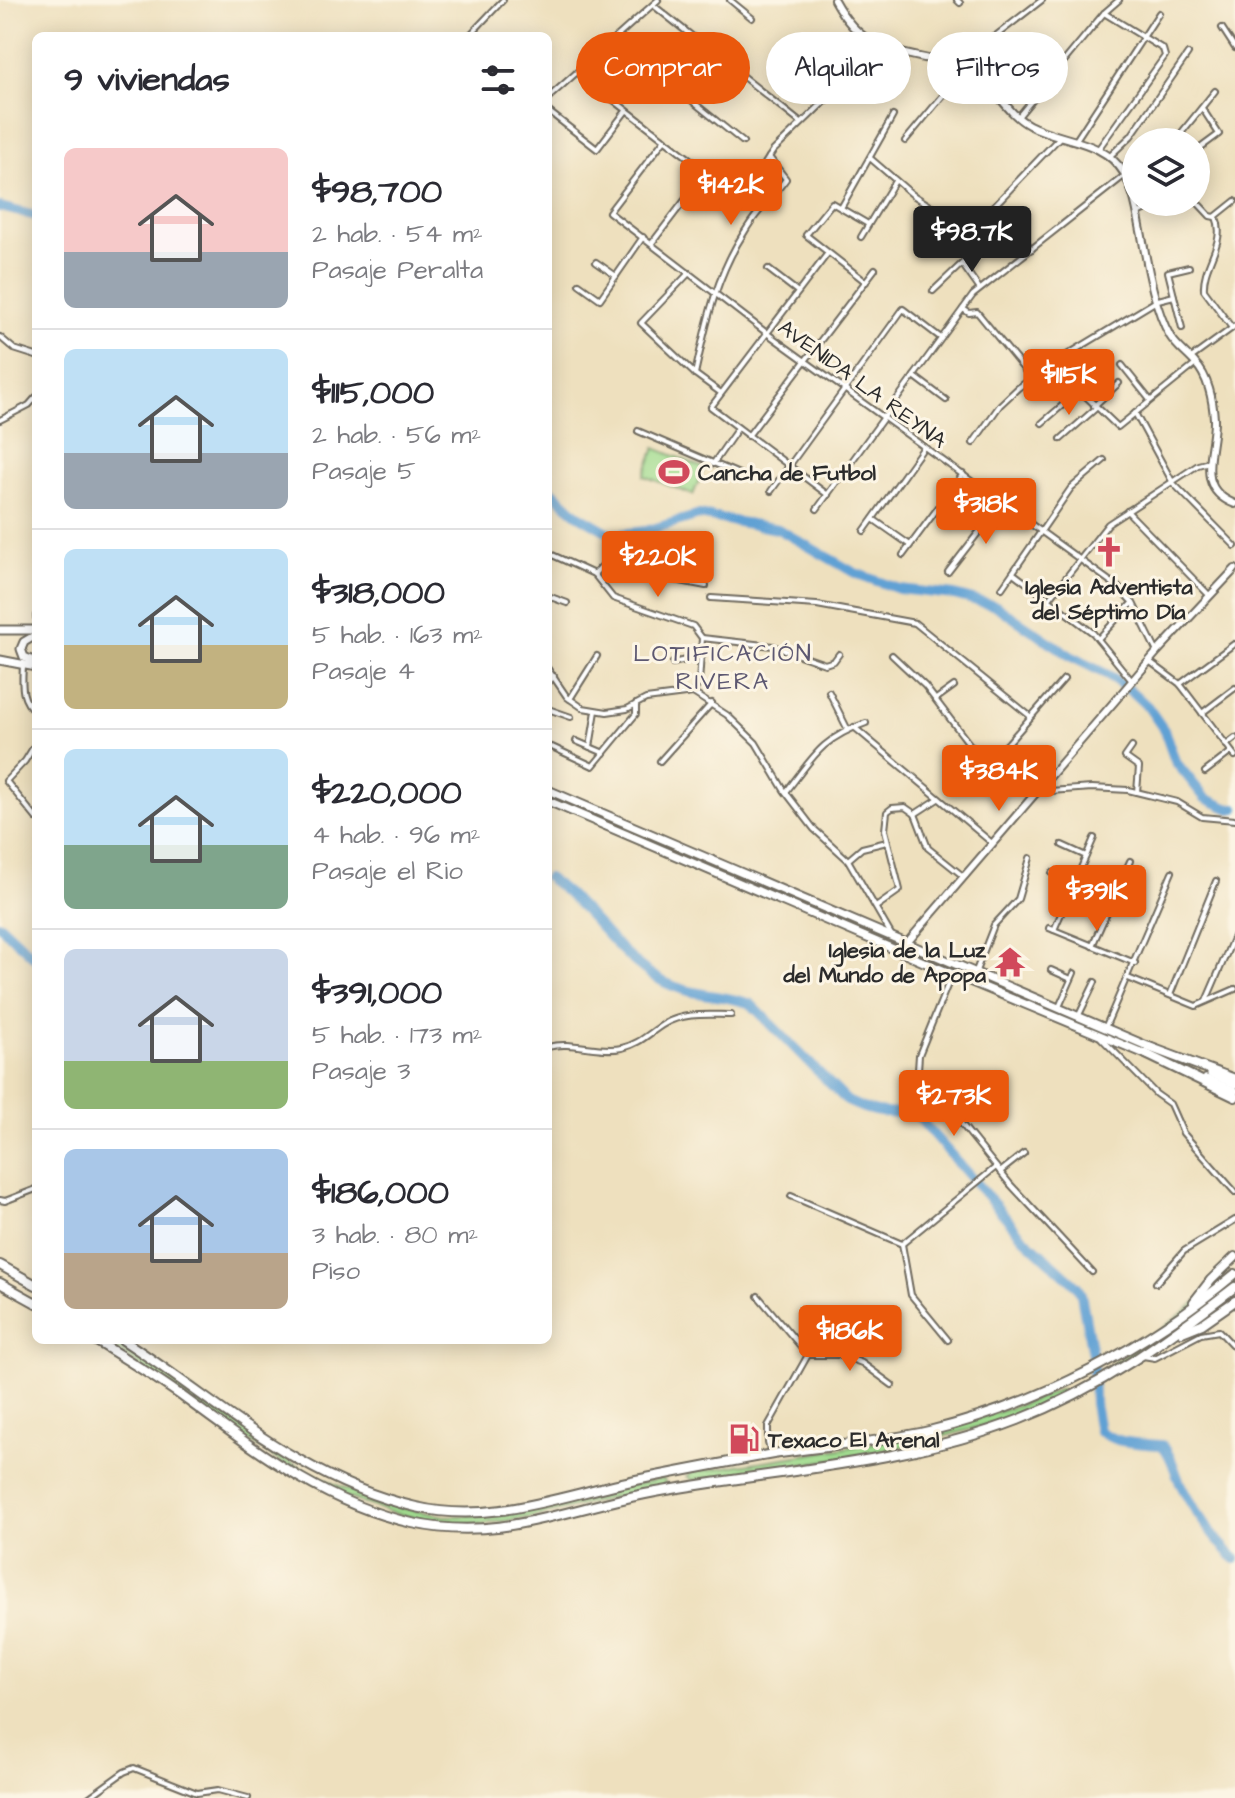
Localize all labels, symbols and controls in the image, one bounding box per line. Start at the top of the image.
chip: Comprar [576,32,750,104]
chip: Alquilar [766,32,911,104]
chip: Filtros [927,32,1068,104]
text: 9 viviendas [64,56,230,104]
icon: filters [476,58,520,102]
map controls [1122,128,1210,216]
button: layers [1122,128,1210,216]
pin: $142K [675,159,787,227]
text: $142K [698,167,764,203]
text: $98,700 [312,168,442,216]
icon: home [128,180,224,276]
pin: $98.7K [907,206,1037,274]
text: $98.7K [931,214,1013,250]
text: 2 hab. · 54 m² [312,216,483,252]
text: Pasaje Peralta [312,252,483,288]
street label: AVENIDA LA REYNA [771,312,953,456]
pin: $115K [1013,349,1125,417]
text: $115K [1041,357,1097,393]
text: $115,000 [312,369,434,417]
icon: home [128,381,224,477]
text: 2 hab. · 56 m² [312,417,481,453]
text: Pasaje 5 [312,453,416,489]
sports icon: Cancha de Futbol [657,455,691,489]
place label: Cancha de Futbol [698,458,877,489]
pin: $318K [930,478,1042,546]
text: $318K [954,486,1018,522]
pin: $220K [602,531,714,599]
church icon: Iglesia Adventista del Séptimo Día [1092,535,1126,569]
text: $220K [620,539,696,575]
text: $318,000 [312,569,445,617]
place label: Iglesia Adventista del Séptimo Día [1025,572,1194,628]
icon: home [128,581,224,677]
text: 5 hab. · 163 m² [312,617,483,653]
district label: LOTIFICACIÓN RIVERA [633,637,813,699]
text: Pasaje 4 [312,653,415,689]
pin: $384K [943,745,1055,813]
text: $384K [960,753,1038,789]
text: $220,000 [312,769,462,817]
icon: home [128,781,224,877]
text: 4 hab. · 96 m² [312,817,480,853]
text: Pasaje el Rio [312,853,463,889]
pin: $391K [1041,865,1153,933]
text: $391K [1066,873,1128,909]
place label: Iglesia de la Luz del Mundo de Apopa [783,935,987,991]
temple icon: Iglesia de la Luz del Mundo de Apopa [993,945,1027,979]
text: $391,000 [312,969,442,1017]
icon: home [128,981,224,1077]
text: 5 hab. · 173 m² [312,1017,483,1053]
text: Pasaje 3 [312,1053,410,1089]
pin: $273K [898,1070,1010,1138]
text: $273K [917,1078,991,1114]
text: $186,000 [312,1169,449,1217]
icon: home [128,1181,224,1277]
text: 3 hab. · 80 m² [312,1217,478,1253]
text: Piso [312,1253,360,1289]
pin: $186K [794,1305,906,1373]
text: $186K [817,1313,883,1349]
fuel station icon: Texaco El Arenal [727,1422,761,1456]
place label: Texaco El Arenal [767,1425,940,1456]

